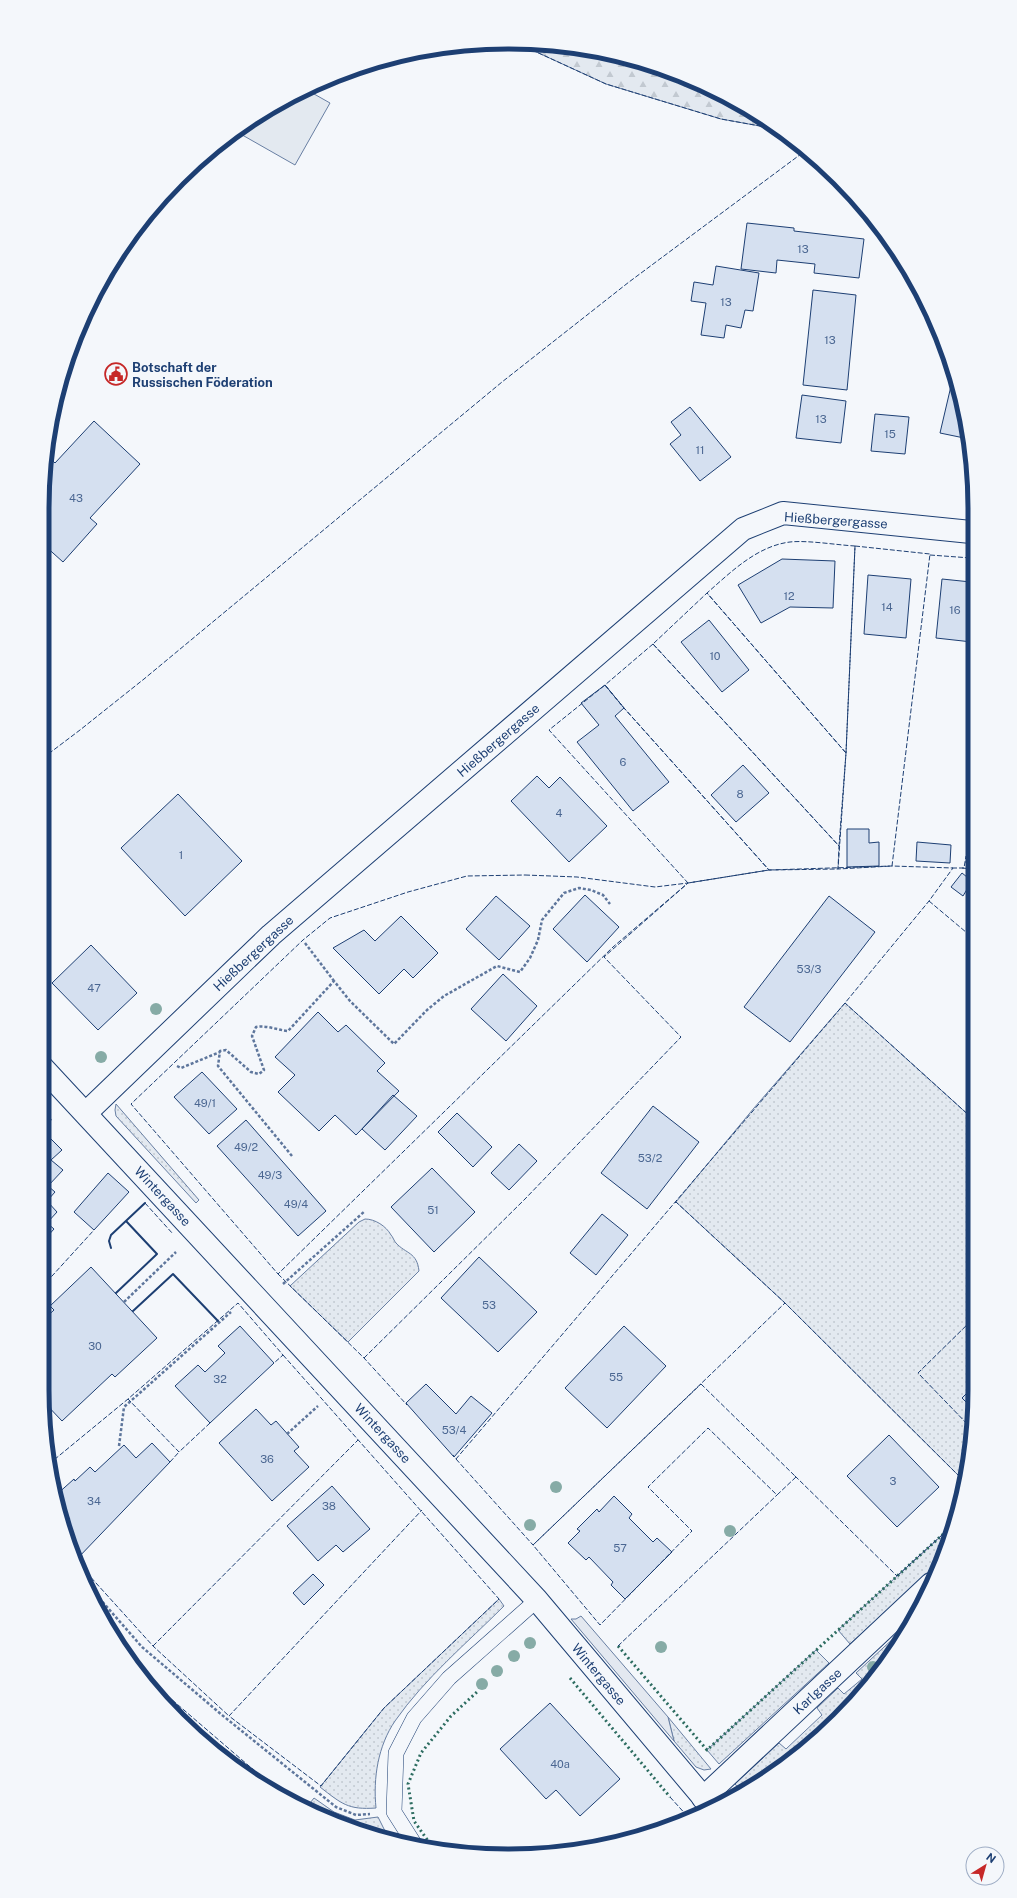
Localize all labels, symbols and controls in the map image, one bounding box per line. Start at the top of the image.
house number: 13 [797,243,809,255]
house number: 13 [720,296,732,308]
house number: 13 [824,334,836,346]
place label: Botschaft der Russischen Föderation [132,360,273,390]
public building icon: Botschaft der Russischen Föderation [103,361,129,387]
house number: 13 [815,413,827,425]
house number: 15 [884,428,896,440]
house number: 11 [696,444,704,456]
house number: 43 [69,492,83,504]
street label: Hießbergergasse [784,509,888,532]
house number: 12 [783,590,795,602]
house number: 14 [881,601,893,613]
house number: 16 [949,604,961,616]
house number: 10 [709,650,721,662]
street label: Hießbergergasse [454,701,542,780]
house number: 6 [620,756,627,768]
house number: 8 [736,788,744,800]
house number: 4 [556,807,563,819]
house number: 1 [179,849,183,861]
street label: Hießbergergasse [210,912,296,994]
house number: 53/3 [797,963,821,975]
house number: 47 [87,982,101,994]
house number: 49/1 [194,1097,216,1109]
house number: 49/2 [234,1141,259,1153]
house number: 53/2 [638,1152,663,1164]
street label: Wintergasse [131,1164,194,1229]
house number: 49/3 [258,1169,282,1181]
house number: 49/4 [284,1198,308,1210]
house number: 51 [427,1204,439,1216]
house number: 53 [482,1299,496,1311]
house number: 30 [88,1340,102,1352]
house number: 55 [609,1371,623,1383]
house number: 32 [213,1373,227,1385]
street label: Wintergasse [351,1401,414,1466]
house number: 53/4 [442,1424,466,1436]
house number: 36 [260,1453,274,1465]
house number: 3 [890,1475,897,1487]
house number: 34 [87,1495,101,1507]
house number: 38 [322,1500,336,1512]
house number: 57 [613,1542,627,1554]
street label: Wintergasse [569,1641,629,1708]
street label: Karlgasse [790,1665,845,1718]
house number: 40a [550,1758,570,1770]
north arrow [965,1846,1005,1886]
text: N [984,1851,998,1865]

